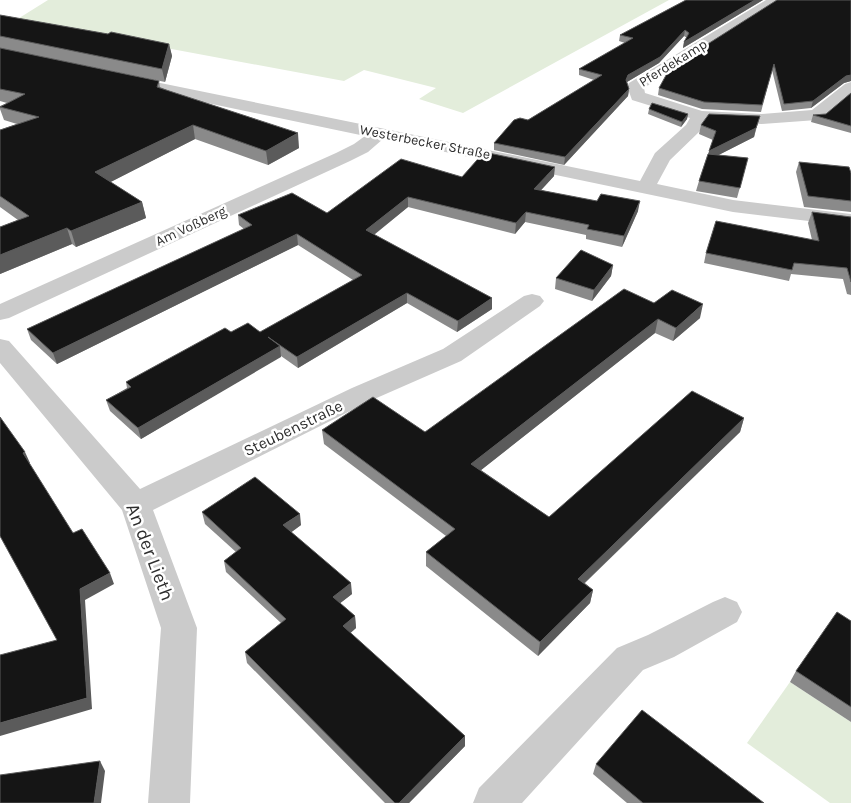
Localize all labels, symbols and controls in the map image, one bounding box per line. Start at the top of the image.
street label: Pferdekamp [636,35,710,91]
street label: Westerbecker Straße [358,121,492,163]
street label: Am Voßberg [153,202,229,250]
street label: Steubenstraße [240,396,346,460]
street label: An der Lieth [121,500,179,604]

